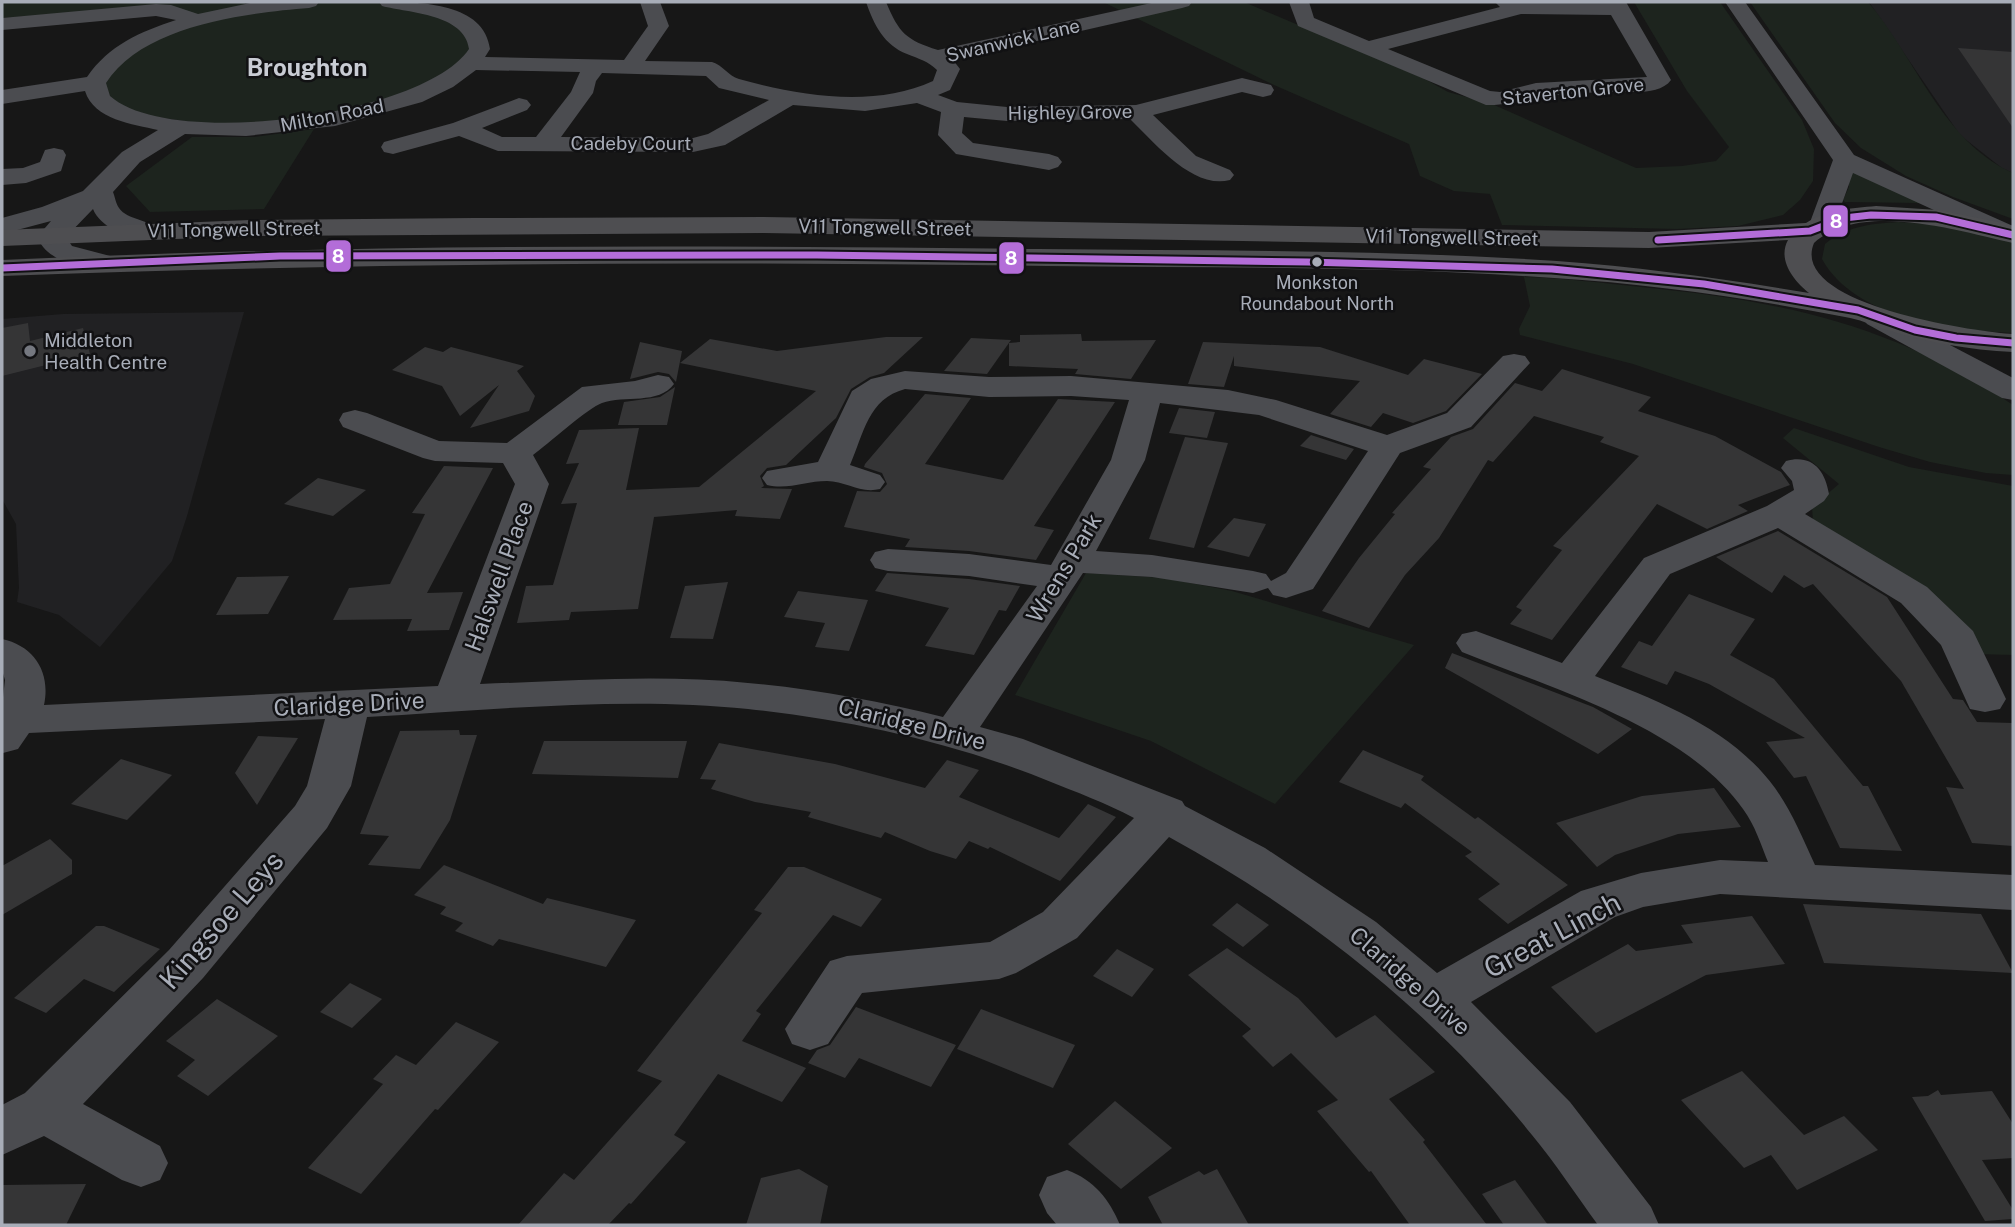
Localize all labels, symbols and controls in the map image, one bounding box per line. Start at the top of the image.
street label: Swanwick Lane [944,14,1082,66]
district label: Broughton [247,53,367,81]
street label: Staverton Grove [1501,73,1645,109]
street label: Milton Road [278,94,386,136]
street label: Highley Grove [1008,100,1132,124]
street label: Cadeby Court [571,132,691,154]
line badge: 8 [1822,204,1849,238]
text: 8 [1830,210,1842,232]
street label: V11 Tongwell Street [798,214,972,240]
street label: V11 Tongwell Street [147,216,321,242]
street label: V11 Tongwell Street [1365,224,1539,250]
line badge: 8 [325,239,352,273]
line badge: 8 [998,241,1025,275]
text: 8 [332,245,344,267]
text: 8 [1005,247,1017,269]
marker: Monkston Roundabout North [1310,255,1324,269]
place label: Monkston Roundabout North [1240,272,1394,314]
place label: Middleton Health Centre [44,329,167,373]
marker: Middleton Health Centre [22,343,38,359]
street label: Halswell Place [459,497,538,655]
street label: Wrens Park [1020,508,1107,627]
street label: Claridge Drive [273,686,425,721]
street label: Claridge Drive [835,692,989,755]
street label: Kingsoe Leys [152,844,289,995]
street label: Great Linch [1478,885,1626,984]
street label: Claridge Drive [1344,921,1476,1040]

